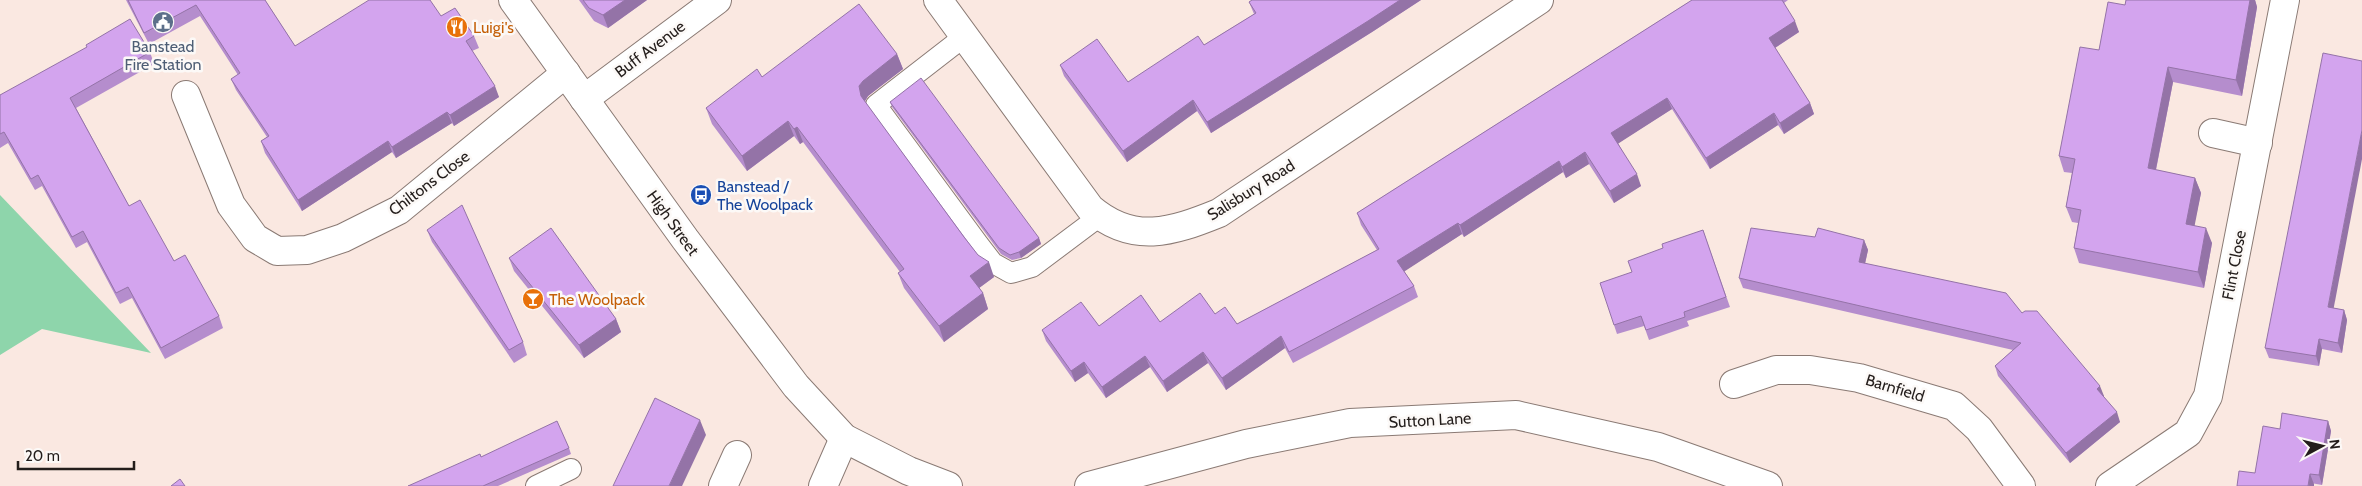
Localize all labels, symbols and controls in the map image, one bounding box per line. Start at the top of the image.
public building icon: Banstead Fire Station [151,10,175,34]
restaurant icon: Luigi's [445,15,469,39]
street label: Buff Avenue [611,16,689,82]
place label: Luigi's [473,18,514,37]
place label: Banstead Fire Station [125,37,201,74]
street label: Chiltons Close [385,146,473,220]
street label: Salisbury Road [1204,156,1298,224]
place label: Banstead / The Woolpack [717,177,814,214]
bus stop icon: Banstead / The Woolpack [689,183,713,207]
street label: High Street [643,187,703,260]
street label: Flint Close [2218,229,2250,301]
bar icon: The Woolpack [521,287,545,311]
place label: The Woolpack [549,290,646,309]
street label: Barnfield [1863,370,1927,406]
street label: Sutton Lane [1388,408,1472,432]
north arrow [2297,421,2347,471]
scale bar [18,438,134,470]
text: N [2325,438,2344,450]
text: 20 m [25,447,60,465]

